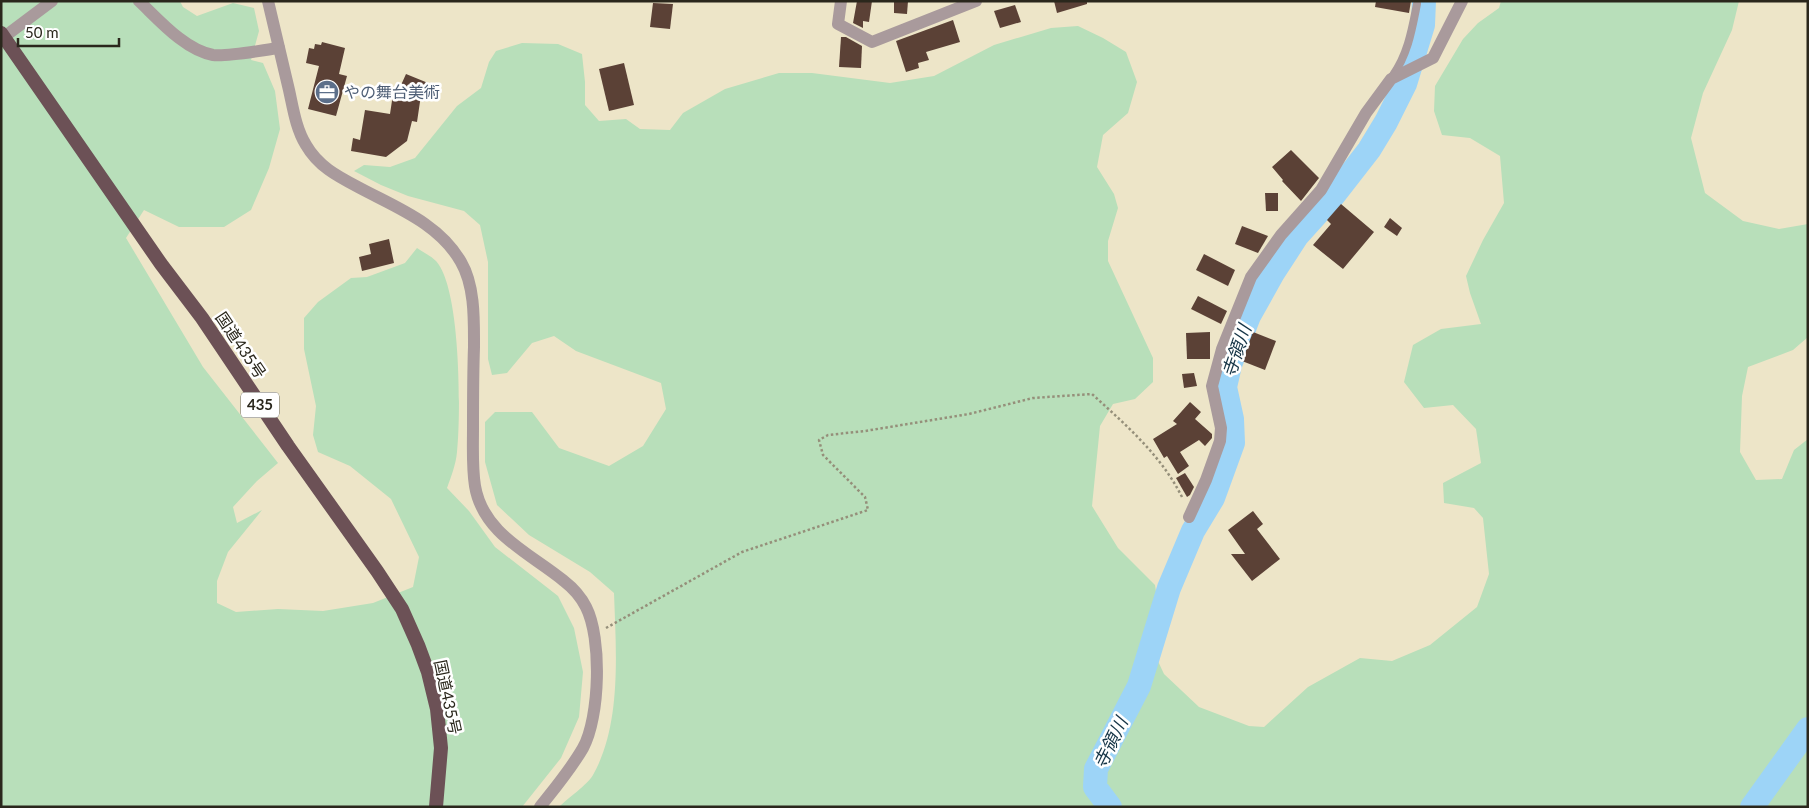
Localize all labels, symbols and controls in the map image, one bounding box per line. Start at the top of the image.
scale bar [18,15,119,47]
text: 50 m [25,23,59,41]
office icon: やの舞台美術 [314,79,340,105]
place label: やの舞台美術 [344,82,440,101]
street label: 国道435号 [212,308,270,381]
water label: 寺領川 [1217,320,1256,380]
road number: 435 [241,392,279,418]
street label: 国道435号 [431,658,466,736]
water label: 寺領川 [1088,712,1133,772]

